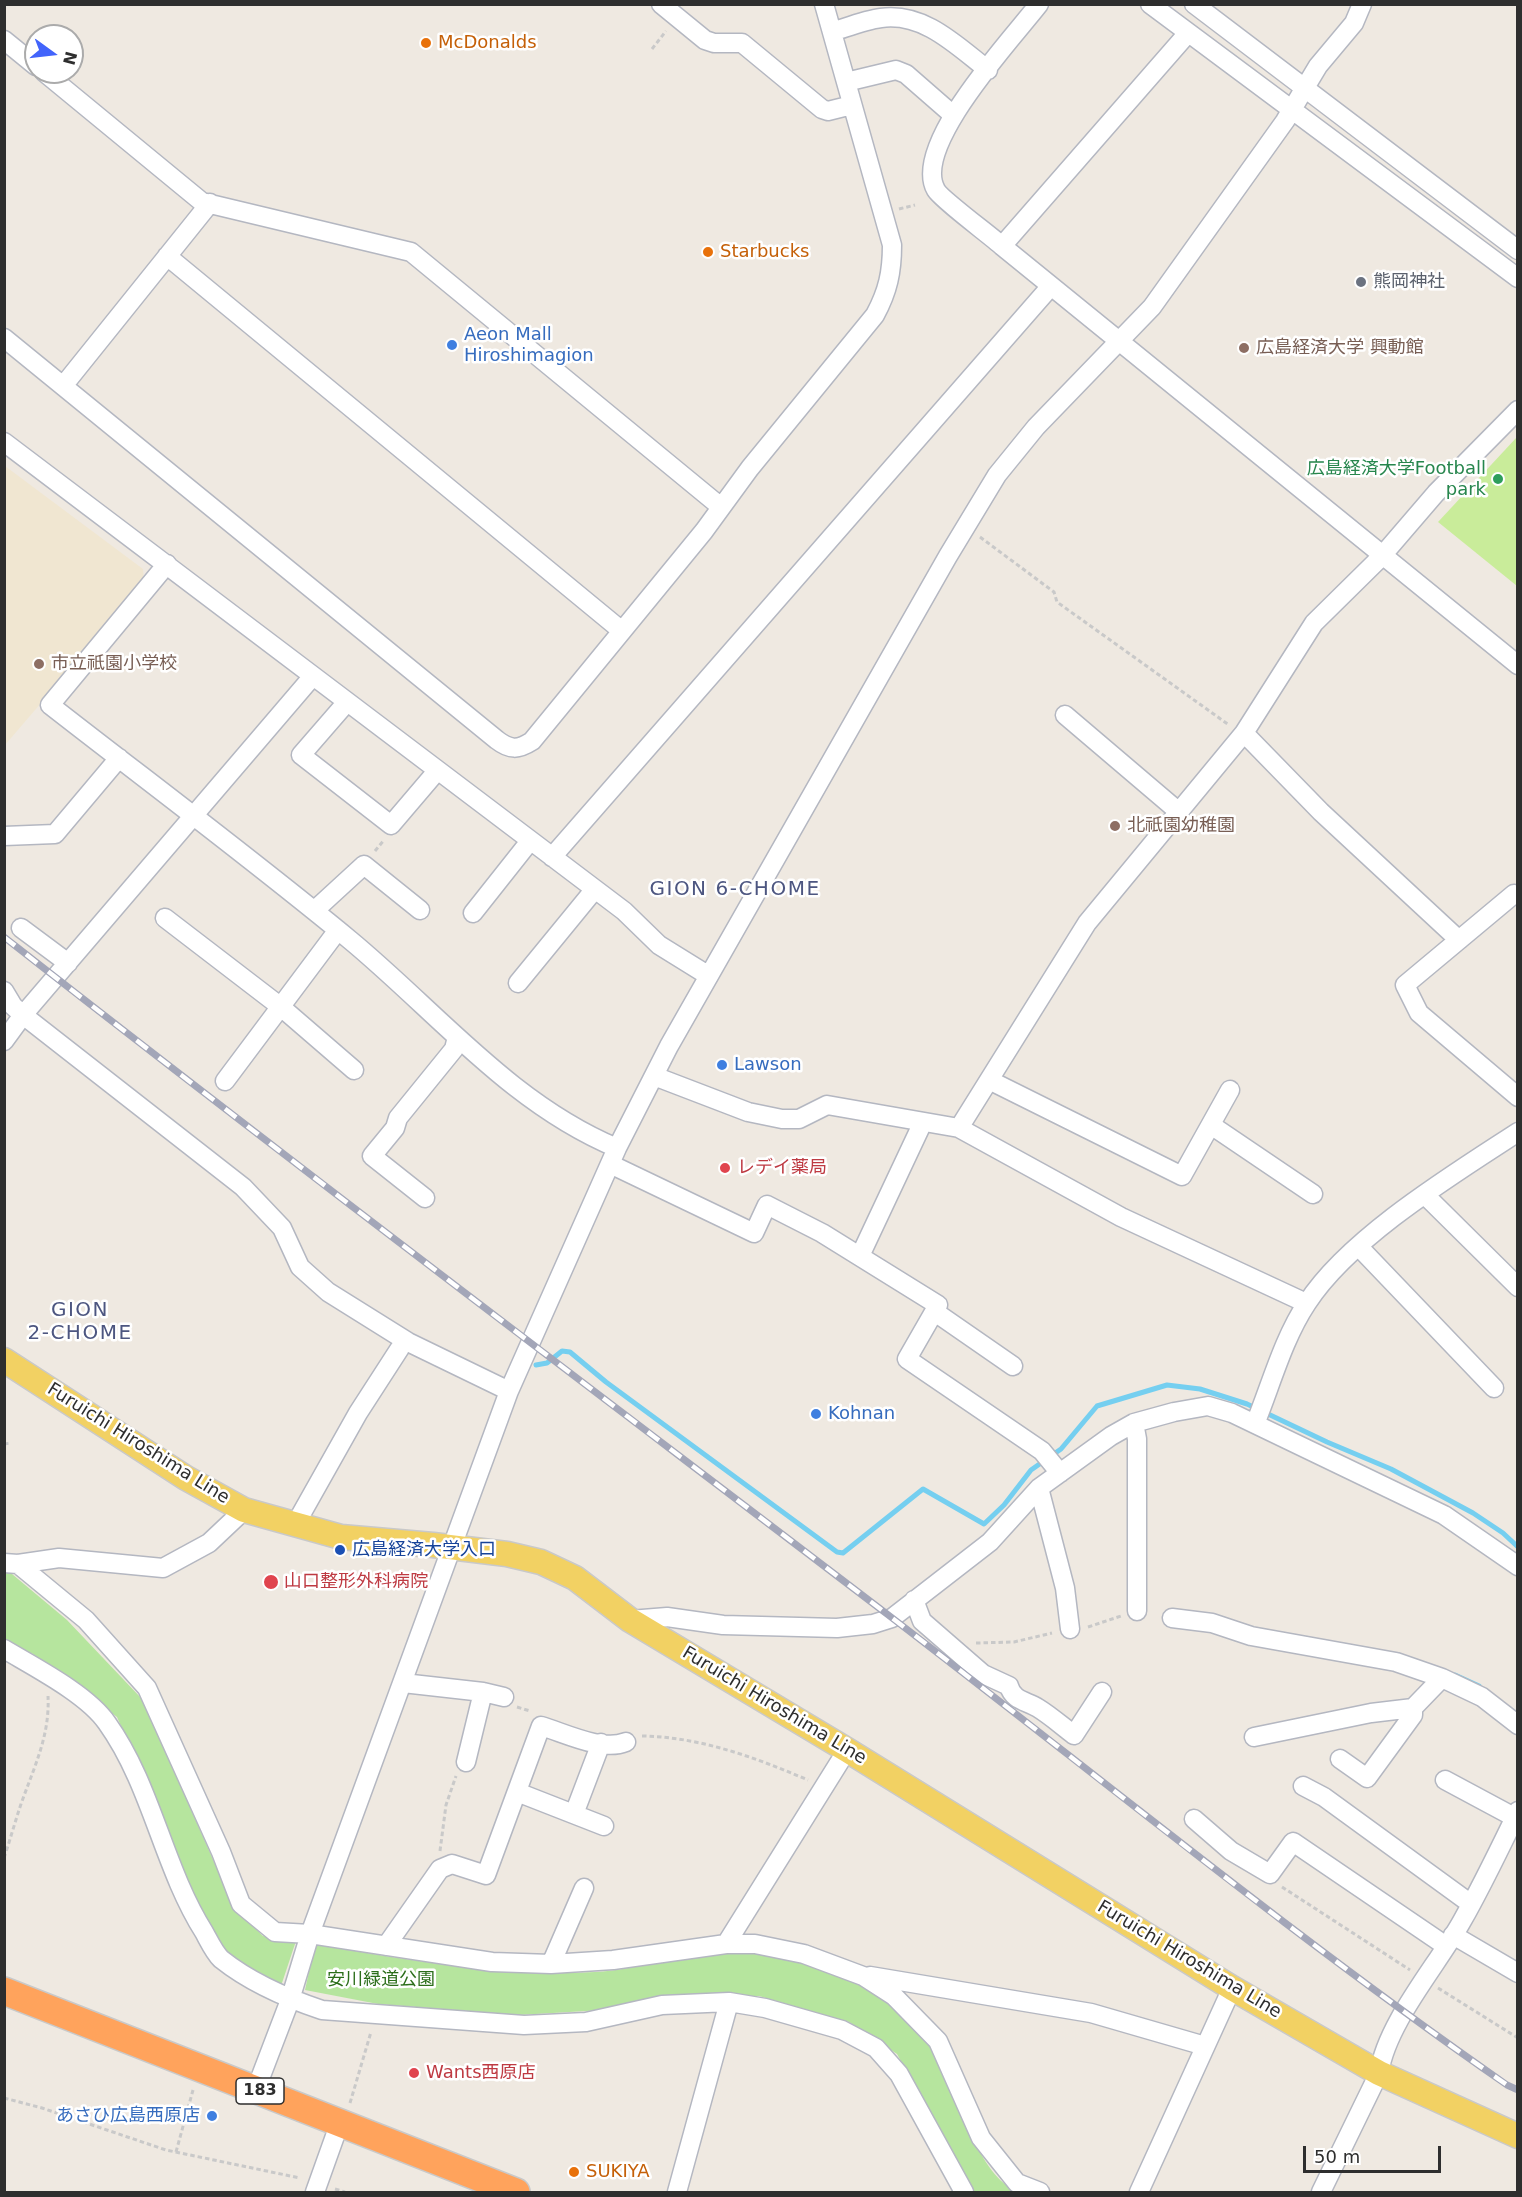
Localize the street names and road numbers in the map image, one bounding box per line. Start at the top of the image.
street label: Furuichi Hiroshima Line [43,1379,233,1509]
street label: Furuichi Hiroshima Line [678,1642,870,1770]
street label: Furuichi Hiroshima Line [1093,1896,1285,2024]
road number: 183 [236,2078,284,2104]

